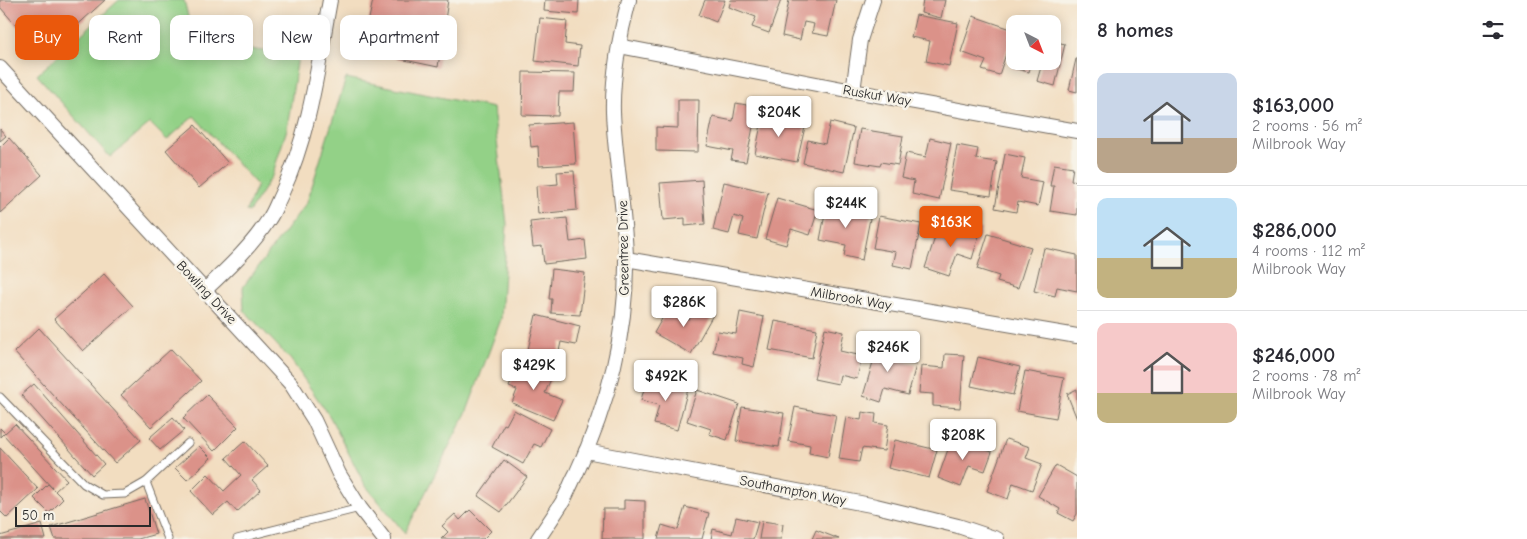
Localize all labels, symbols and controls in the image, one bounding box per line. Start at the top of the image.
chip: Buy [15,15,79,60]
chip: Rent [89,15,160,60]
chip: Filters [170,15,253,60]
chip: New [263,15,330,60]
chip: Apartment [340,15,457,60]
north arrow [1006,15,1061,70]
map controls [1006,15,1061,70]
icon: filters [1479,16,1507,44]
text: 8 homes [1097,18,1173,42]
street label: Ruskut Way [842,81,913,110]
icon: home [1137,93,1197,153]
text: $163,000 [1252,93,1334,117]
pin: $204K [744,96,814,138]
text: $204K [757,103,801,121]
text: 2 rooms · 56 m² [1252,117,1362,135]
text: Milbrook Way [1252,135,1345,153]
pin: $244K [811,186,881,229]
text: $244K [825,194,867,212]
street label: Greentree Drive [614,200,633,296]
pin: $163K [916,206,986,248]
text: $163K [930,213,972,231]
icon: home [1137,218,1197,278]
text: $286,000 [1252,218,1337,242]
text: 4 rooms · 112 m² [1252,242,1365,260]
street label: Bowling Drive [173,257,240,328]
text: Milbrook Way [1252,260,1345,278]
street label: Milbrook Way [809,283,893,314]
pin: $286K [649,286,719,328]
text: $286K [662,293,706,311]
pin: $246K [853,330,923,373]
text: $246K [867,338,909,356]
icon: home [1137,343,1197,403]
text: $246,000 [1252,343,1335,367]
pin: $429K [499,348,569,391]
text: $429K [513,356,555,374]
pin: $492K [631,360,701,402]
text: $492K [645,367,687,385]
text: 2 rooms · 78 m² [1252,367,1360,385]
text: Milbrook Way [1252,385,1345,403]
pin: $208K [928,418,998,461]
text: $208K [941,426,985,444]
street label: Southampton Way [738,472,848,509]
scale bar [15,504,151,527]
text: 50 m [22,507,54,524]

